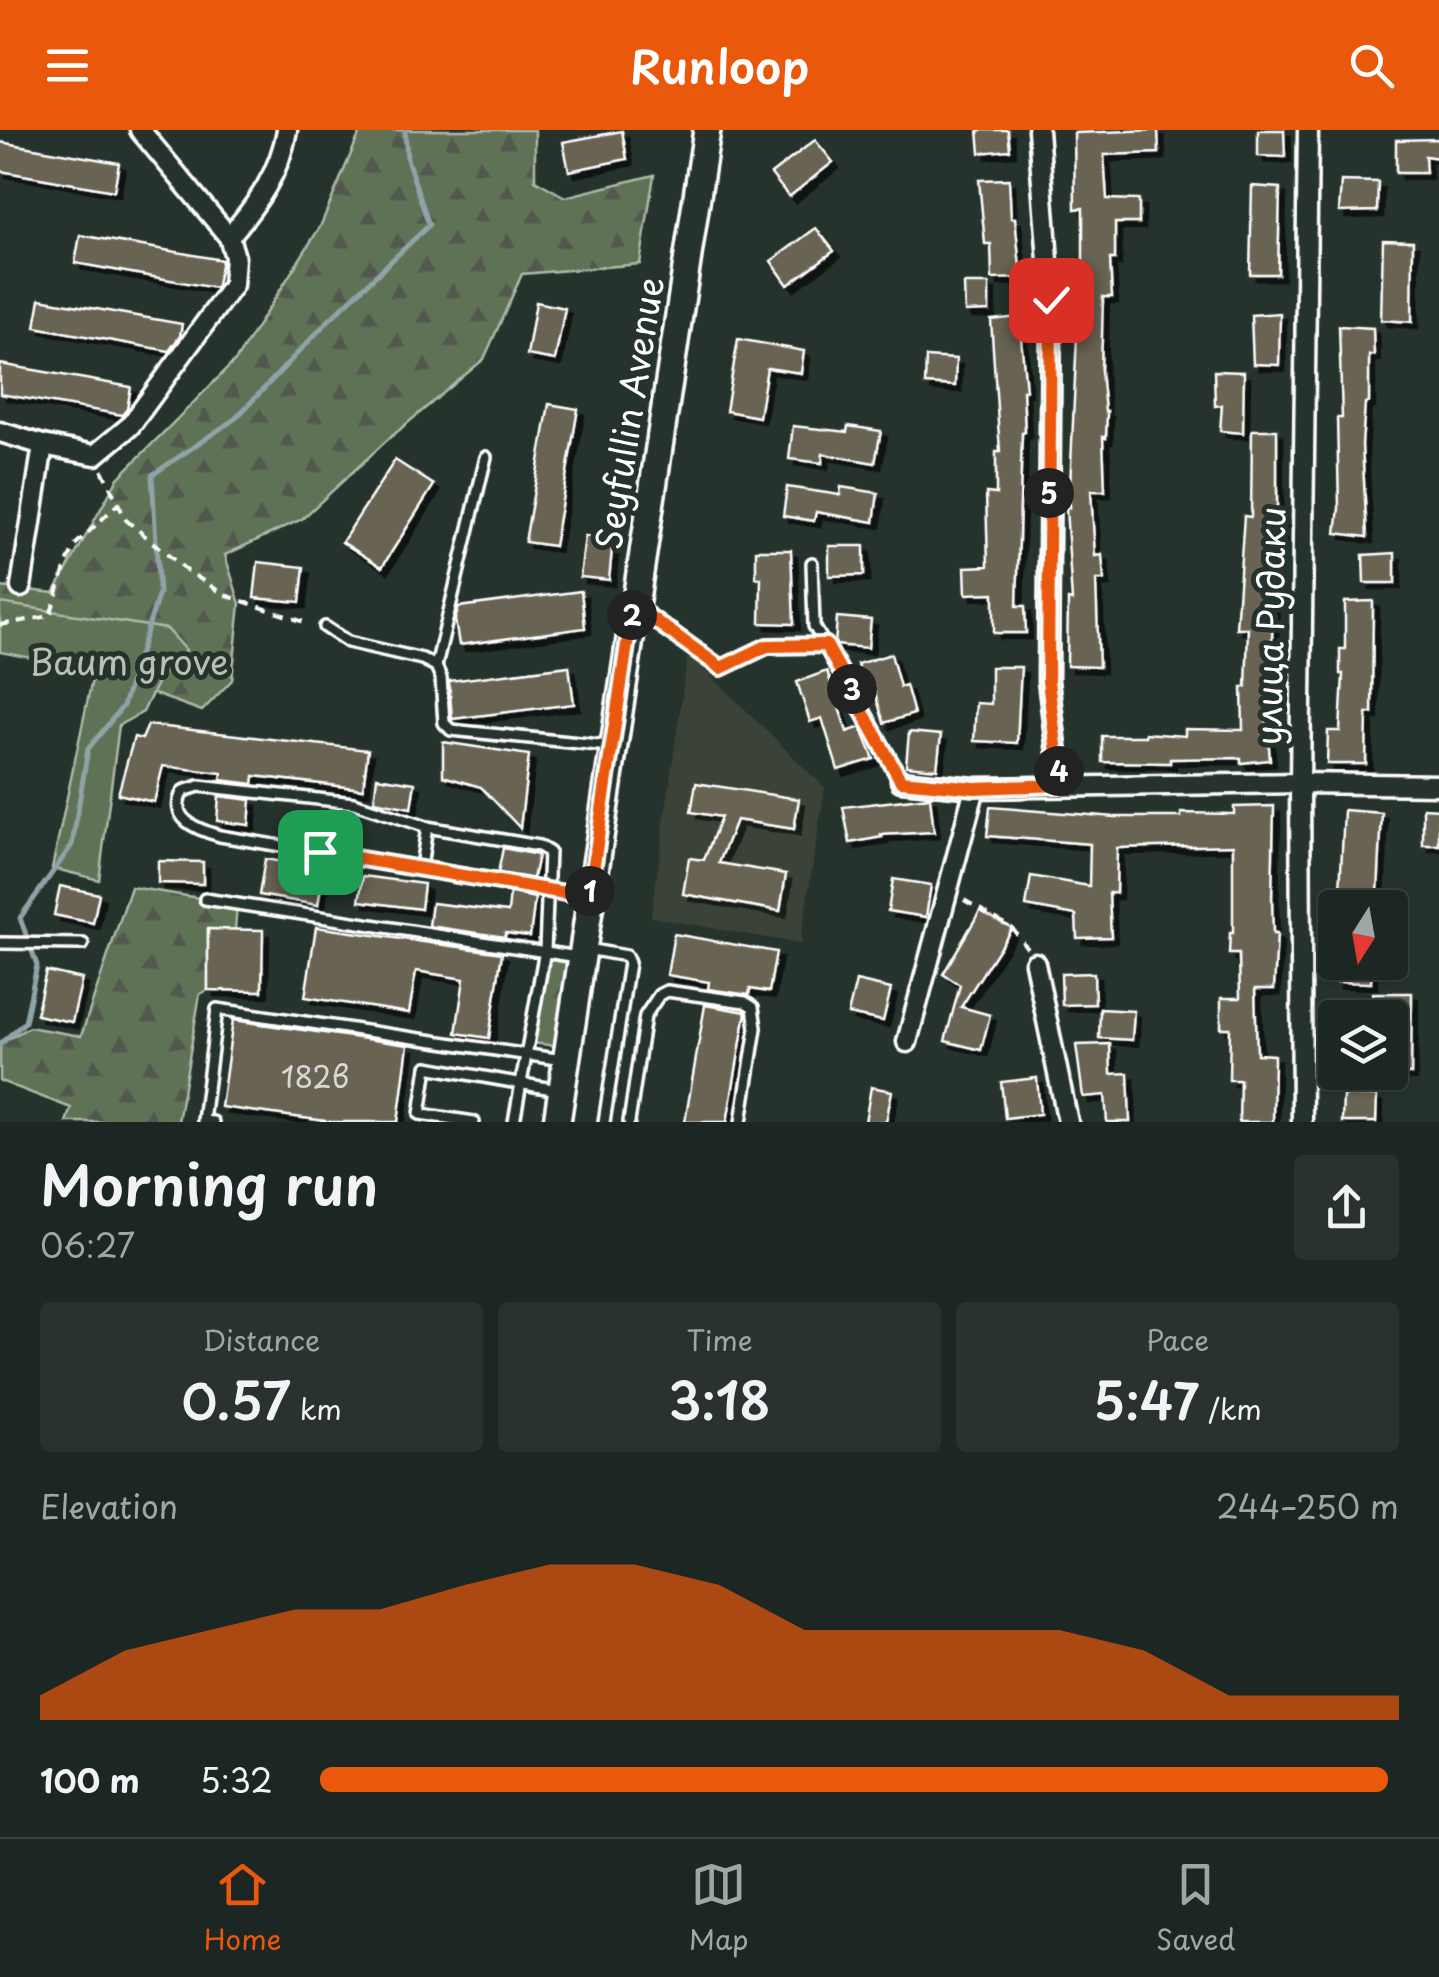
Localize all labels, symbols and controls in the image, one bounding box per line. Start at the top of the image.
text: Runloop [630,31,809,99]
icon: menu [40,38,95,93]
icon: search [1344,38,1399,93]
pin [1009,258,1094,343]
street label: Seyfullin Avenue [580,273,676,553]
icon: check [1024,273,1079,328]
pin: 5 [1024,468,1074,518]
text: 5 [1040,471,1058,514]
street label: улица Рудаки [1240,506,1298,746]
pin: 2 [607,590,657,640]
text: 2 [622,593,642,636]
park label: Baum grove [29,634,229,687]
pin: 3 [827,664,877,714]
text: 3 [843,667,861,710]
pin: 4 [1034,746,1084,796]
text: 4 [1049,749,1069,792]
pin [278,810,363,895]
icon: arrive [293,825,348,880]
pin: 1 [565,866,615,916]
text: 1 [583,869,597,912]
north arrow [1318,890,1408,980]
map controls [1318,890,1408,1090]
button: layers [1318,1000,1408,1090]
house number: 182в [281,1053,349,1098]
text: Morning run [40,1142,378,1225]
button: share [1294,1155,1399,1260]
text: 06:27 [40,1221,135,1269]
text: Distance [203,1318,320,1361]
text: Time [686,1318,753,1361]
text: Pace [1146,1318,1209,1361]
text: 0.57 [181,1361,291,1437]
text: 3:18 [668,1361,771,1437]
text: 5:47 [1093,1361,1199,1437]
text: km [291,1387,342,1430]
text: /km [1199,1387,1262,1430]
text: Elevation [40,1482,178,1530]
text: 244–250 m [1216,1482,1399,1530]
text: 100 m [40,1756,140,1804]
text: 5:32 [200,1756,273,1804]
tab: Home [204,1857,281,1960]
tab: Map [689,1857,749,1960]
tab: Saved [1156,1857,1235,1960]

